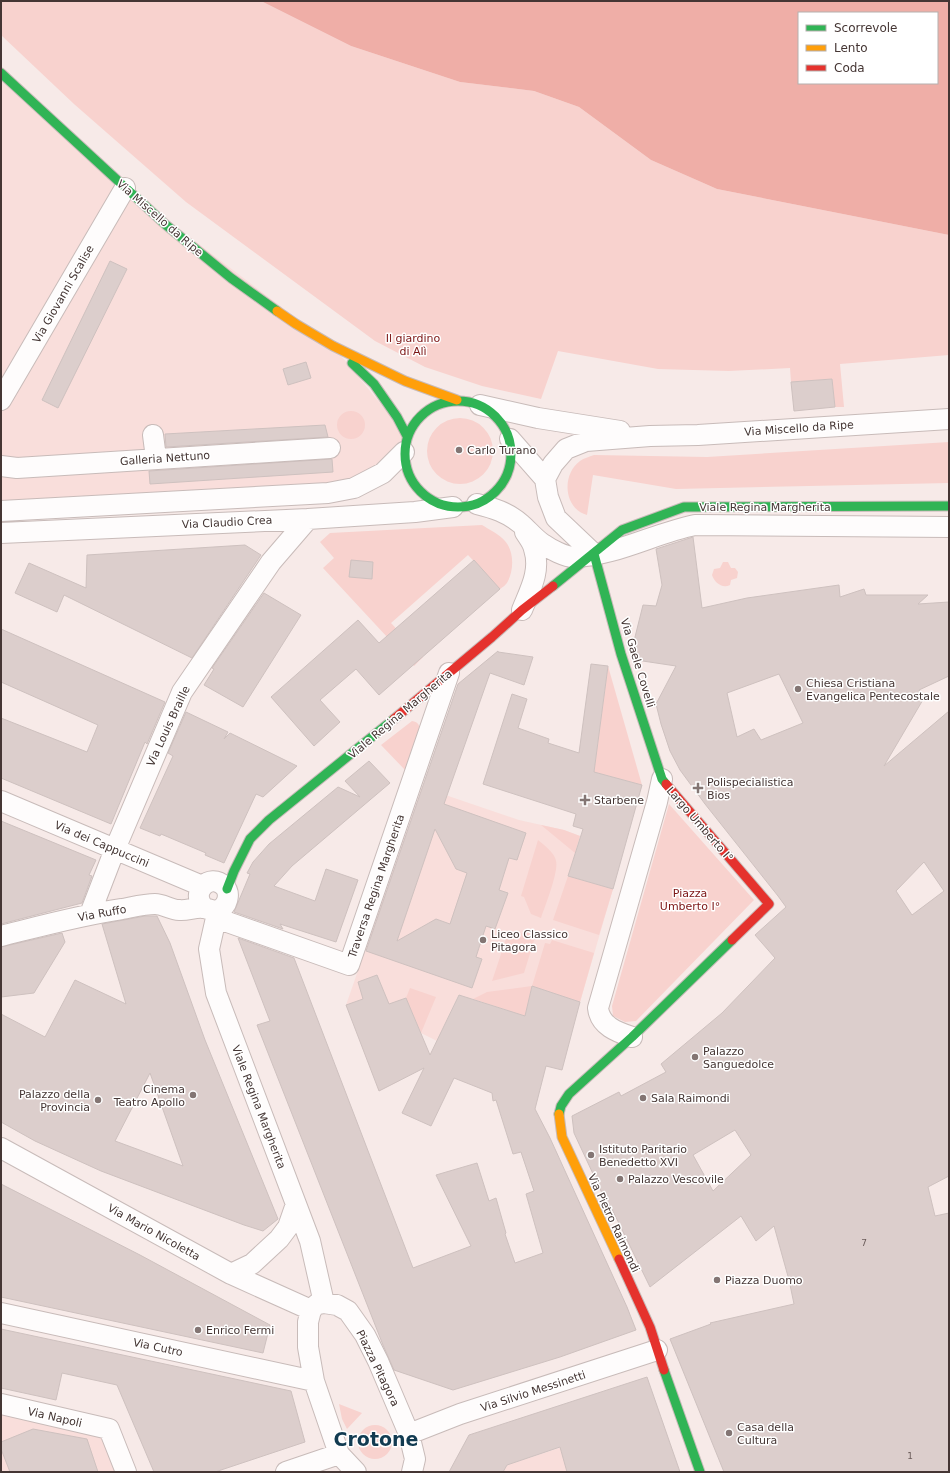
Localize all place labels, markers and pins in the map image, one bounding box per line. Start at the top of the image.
place label: Carlo Turano [467,444,536,457]
marker: Carlo Turano [454,445,464,455]
place label: Chiesa Cristiana Evangelica Pentecostale [806,677,940,703]
marker: Chiesa Cristiana Evangelica Pentecostale [793,684,803,694]
place label: Polispecialistica Bios [707,776,793,802]
marker: Polispecialistica Bios [692,782,704,794]
marker: Starbene [579,794,591,806]
place label: Starbene [594,794,644,807]
place label: Liceo Classico Pitagora [491,928,568,954]
marker: Liceo Classico Pitagora [478,935,488,945]
place label: Palazzo Sanguedolce [703,1045,774,1071]
marker: Palazzo Sanguedolce [690,1052,700,1062]
place label: Cinema Teatro Apollo [113,1083,185,1109]
place label: Palazzo della Provincia [19,1088,90,1114]
marker: Cinema Teatro Apollo [188,1090,198,1100]
place label: Sala Raimondi [651,1092,730,1105]
marker: Sala Raimondi [638,1093,648,1103]
marker: Palazzo della Provincia [93,1095,103,1105]
place label: Istituto Paritario Benedetto XVI [599,1143,687,1169]
marker: Istituto Paritario Benedetto XVI [586,1150,596,1160]
place label: Palazzo Vescovile [628,1173,724,1186]
marker: Palazzo Vescovile [615,1174,625,1184]
place label: Piazza Duomo [725,1274,803,1287]
marker: Piazza Duomo [712,1275,722,1285]
place label: Enrico Fermi [206,1324,274,1337]
marker: Enrico Fermi [193,1325,203,1335]
place label: Casa della Cultura [737,1421,794,1447]
marker: Casa della Cultura [724,1428,734,1438]

